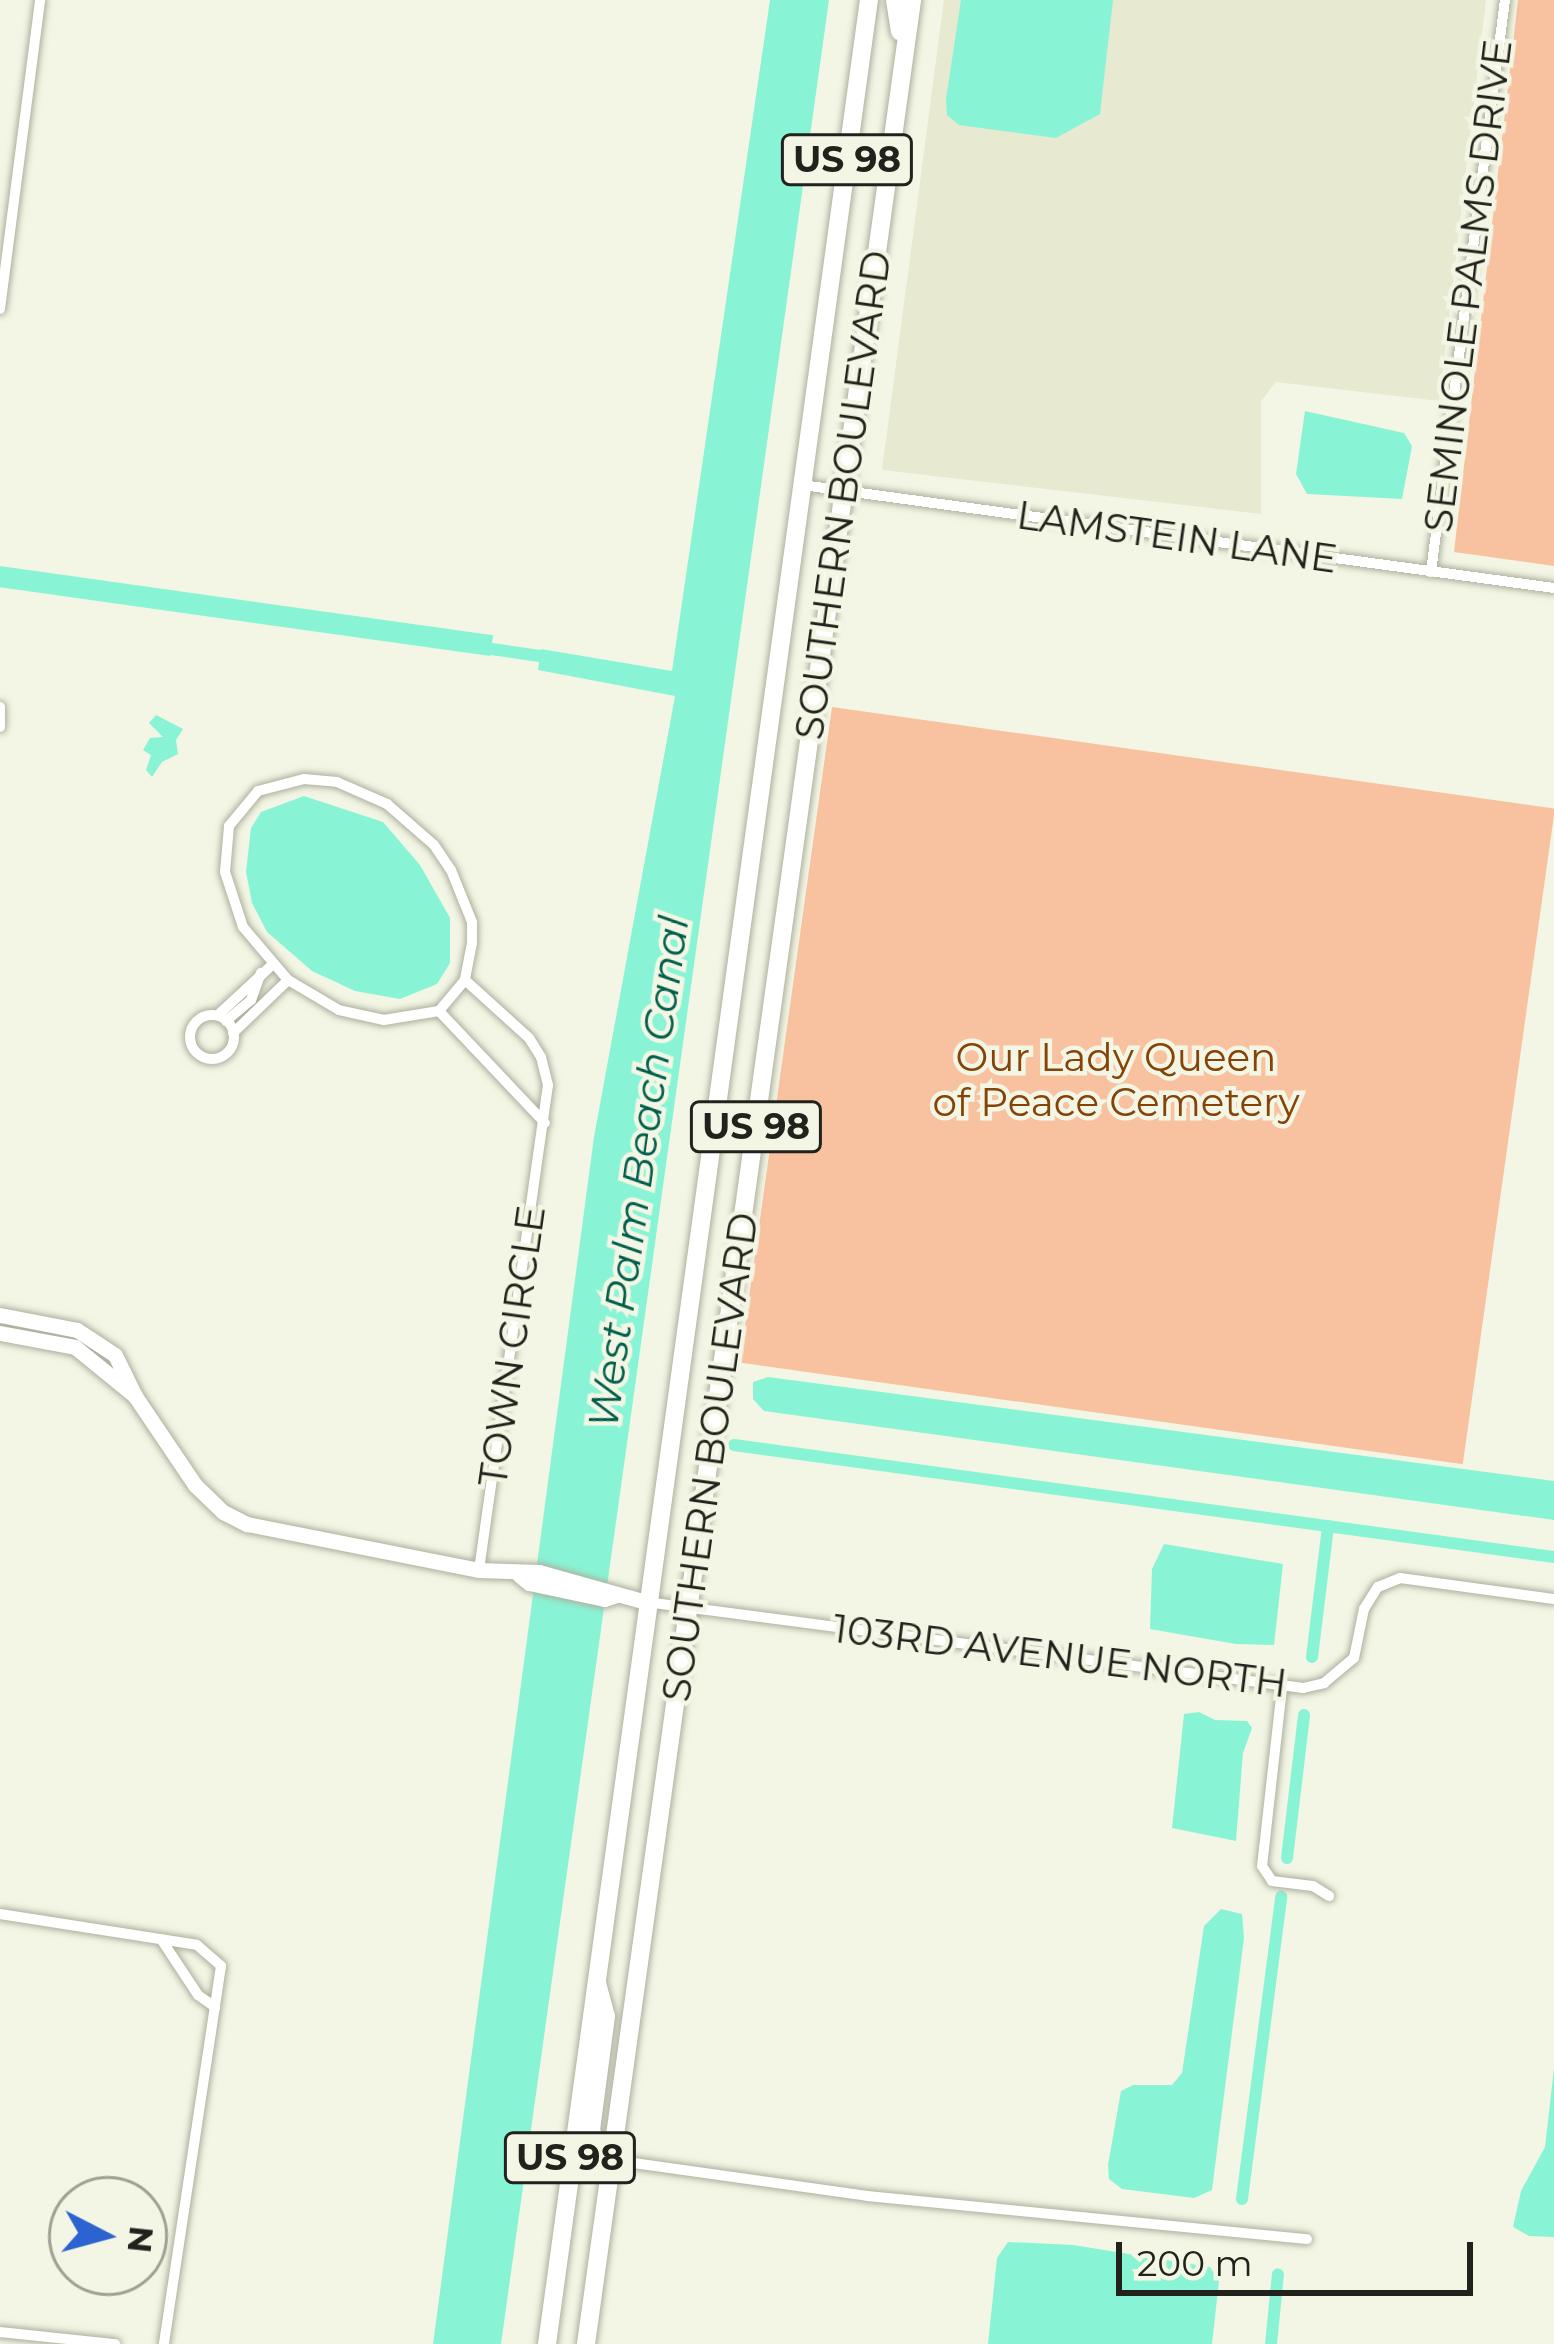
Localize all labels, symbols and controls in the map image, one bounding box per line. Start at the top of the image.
street label: SEMINOLE PALMS DRIVE [1415,37,1521,535]
road number: US 98 [778,130,916,190]
street label: SOUTHERN BOULEVARD [786,248,900,742]
street label: LAMSTEIN LANE [1014,491,1340,583]
water label: West Palm Beach Canal [577,913,699,1431]
park label: Our Lady Queen of Peace Cemetery [932,1035,1300,1126]
road number: US 98 [687,1097,825,1157]
street label: TOWN CIRCLE [469,1203,555,1489]
street label: SOUTHERN BOULEVARD [653,1210,767,1704]
street label: 103RD AVENUE NORTH [831,1605,1289,1707]
road number: US 98 [501,2128,639,2188]
north arrow [48,2176,168,2296]
scale bar [1122,2218,1479,2292]
text: N [120,2224,162,2255]
text: 200 m [1137,2241,1253,2285]

